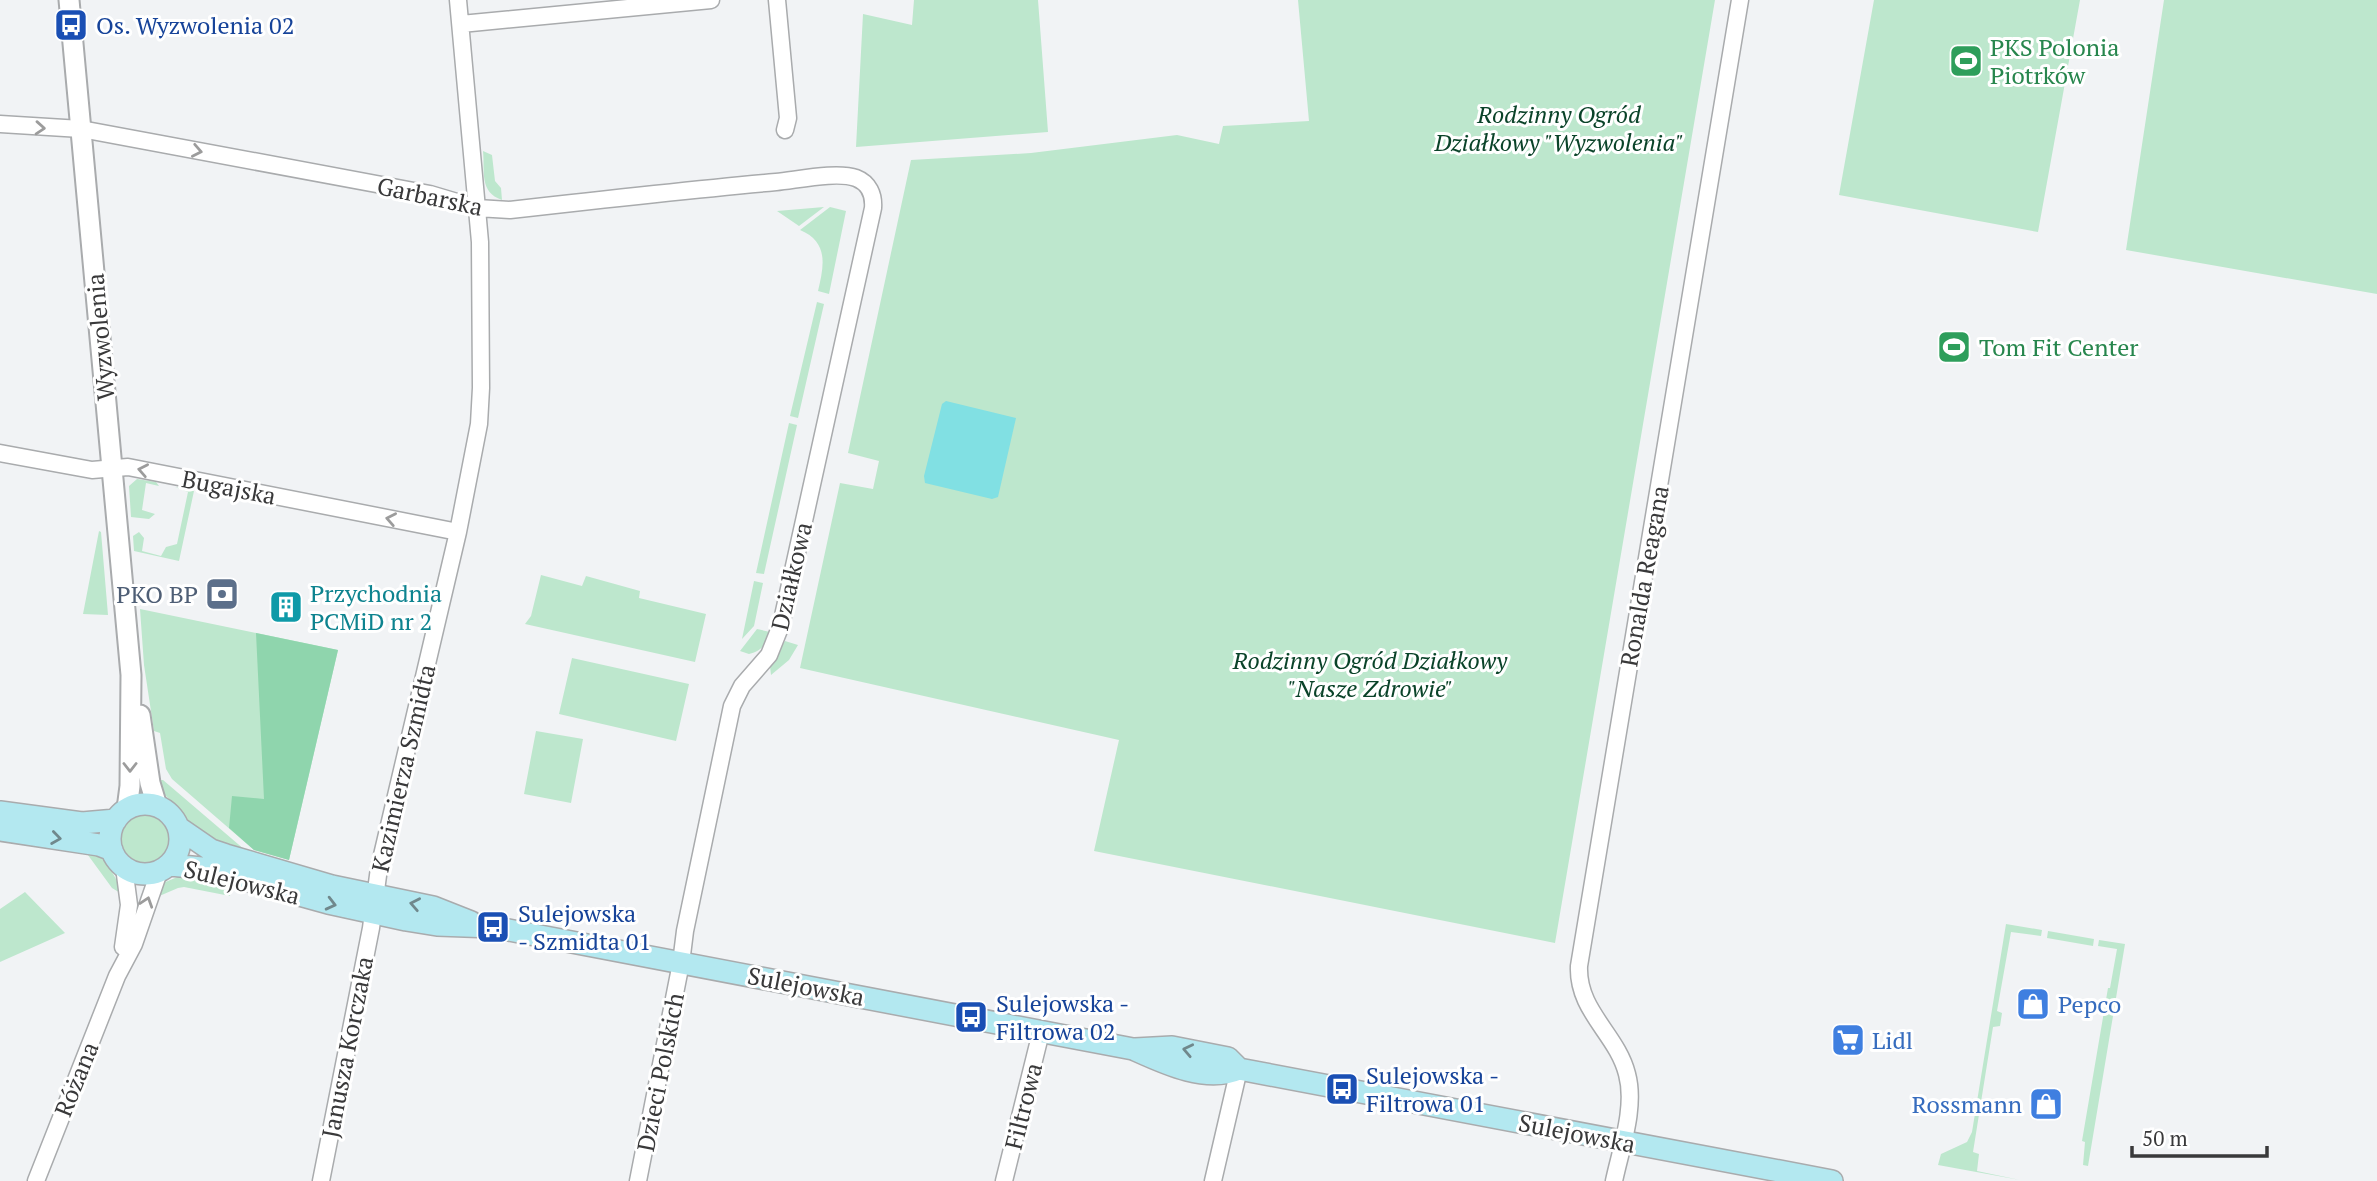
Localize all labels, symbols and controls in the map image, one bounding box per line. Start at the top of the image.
bus stop icon: Os. Wyzwolenia 02 [52,6,90,44]
place label: Os. Wyzwolenia 02 [96,9,295,41]
place label: PKS Polonia Piotrków [1990,31,2119,91]
sports icon: PKS Polonia Piotrków [1947,42,1985,80]
park label: Rodzinny Ogród Działkowy "Wyzwolenia" [1433,98,1684,158]
one-way arrow [35,120,46,135]
one-way arrow [191,143,203,158]
street label: Garbarska [374,169,486,223]
street label: Wyzwolenia [79,272,121,402]
sports icon: Tom Fit Center [1935,328,1973,366]
place label: Tom Fit Center [1979,331,2139,363]
street label: Bugajska [179,462,279,512]
one-way arrow [138,463,150,478]
street label: Ronalda Reagana [1612,483,1676,669]
one-way arrow [385,512,397,527]
street label: Działkowa [763,519,819,633]
bank icon: PKO BP [203,575,241,613]
place label: Przychodnia PCMiD nr 2 [310,577,442,637]
place label: PKO BP [116,578,198,610]
building icon: Przychodnia PCMiD nr 2 [267,588,305,626]
park label: Rodzinny Ogród Działkowy "Nasze Zdrowie" [1232,644,1508,704]
street label: Kazimierza Szmidta [364,661,442,875]
one-way arrow [122,762,138,772]
one-way arrow [50,831,62,846]
street label: Sulejowska [181,852,303,912]
one-way arrow [139,896,154,908]
one-way arrow [325,896,337,910]
one-way arrow [409,897,421,912]
place label: Sulejowska - Szmidta 01 [518,897,651,957]
bus stop icon: Sulejowska - Szmidta 01 [474,908,512,946]
street label: Janusza Korczaka [314,953,380,1141]
street label: Sulejowska [745,959,867,1013]
shop icon: Pepco [2014,985,2052,1023]
place label: Sulejowska - Filtrowa 02 [996,987,1129,1047]
place label: Pepco [2058,988,2121,1020]
street label: Dzieci Polskich [629,990,691,1154]
bus stop icon: Sulejowska - Filtrowa 02 [952,998,990,1036]
supermarket icon: Lidl [1829,1021,1867,1059]
place label: Lidl [1872,1024,1913,1056]
street label: Różana [47,1037,105,1121]
one-way arrow [1183,1044,1195,1059]
street label: Filtrowa [997,1059,1049,1153]
place label: Sulejowska - Filtrowa 01 [1366,1059,1499,1119]
bus stop icon: Sulejowska - Filtrowa 01 [1323,1070,1361,1108]
shop icon: Rossmann [2027,1085,2065,1123]
place label: Rossmann [1912,1088,2022,1120]
street label: Sulejowska [1516,1106,1638,1160]
scale bar [2132,1114,2267,1158]
text: 50 m [2142,1124,2188,1152]

